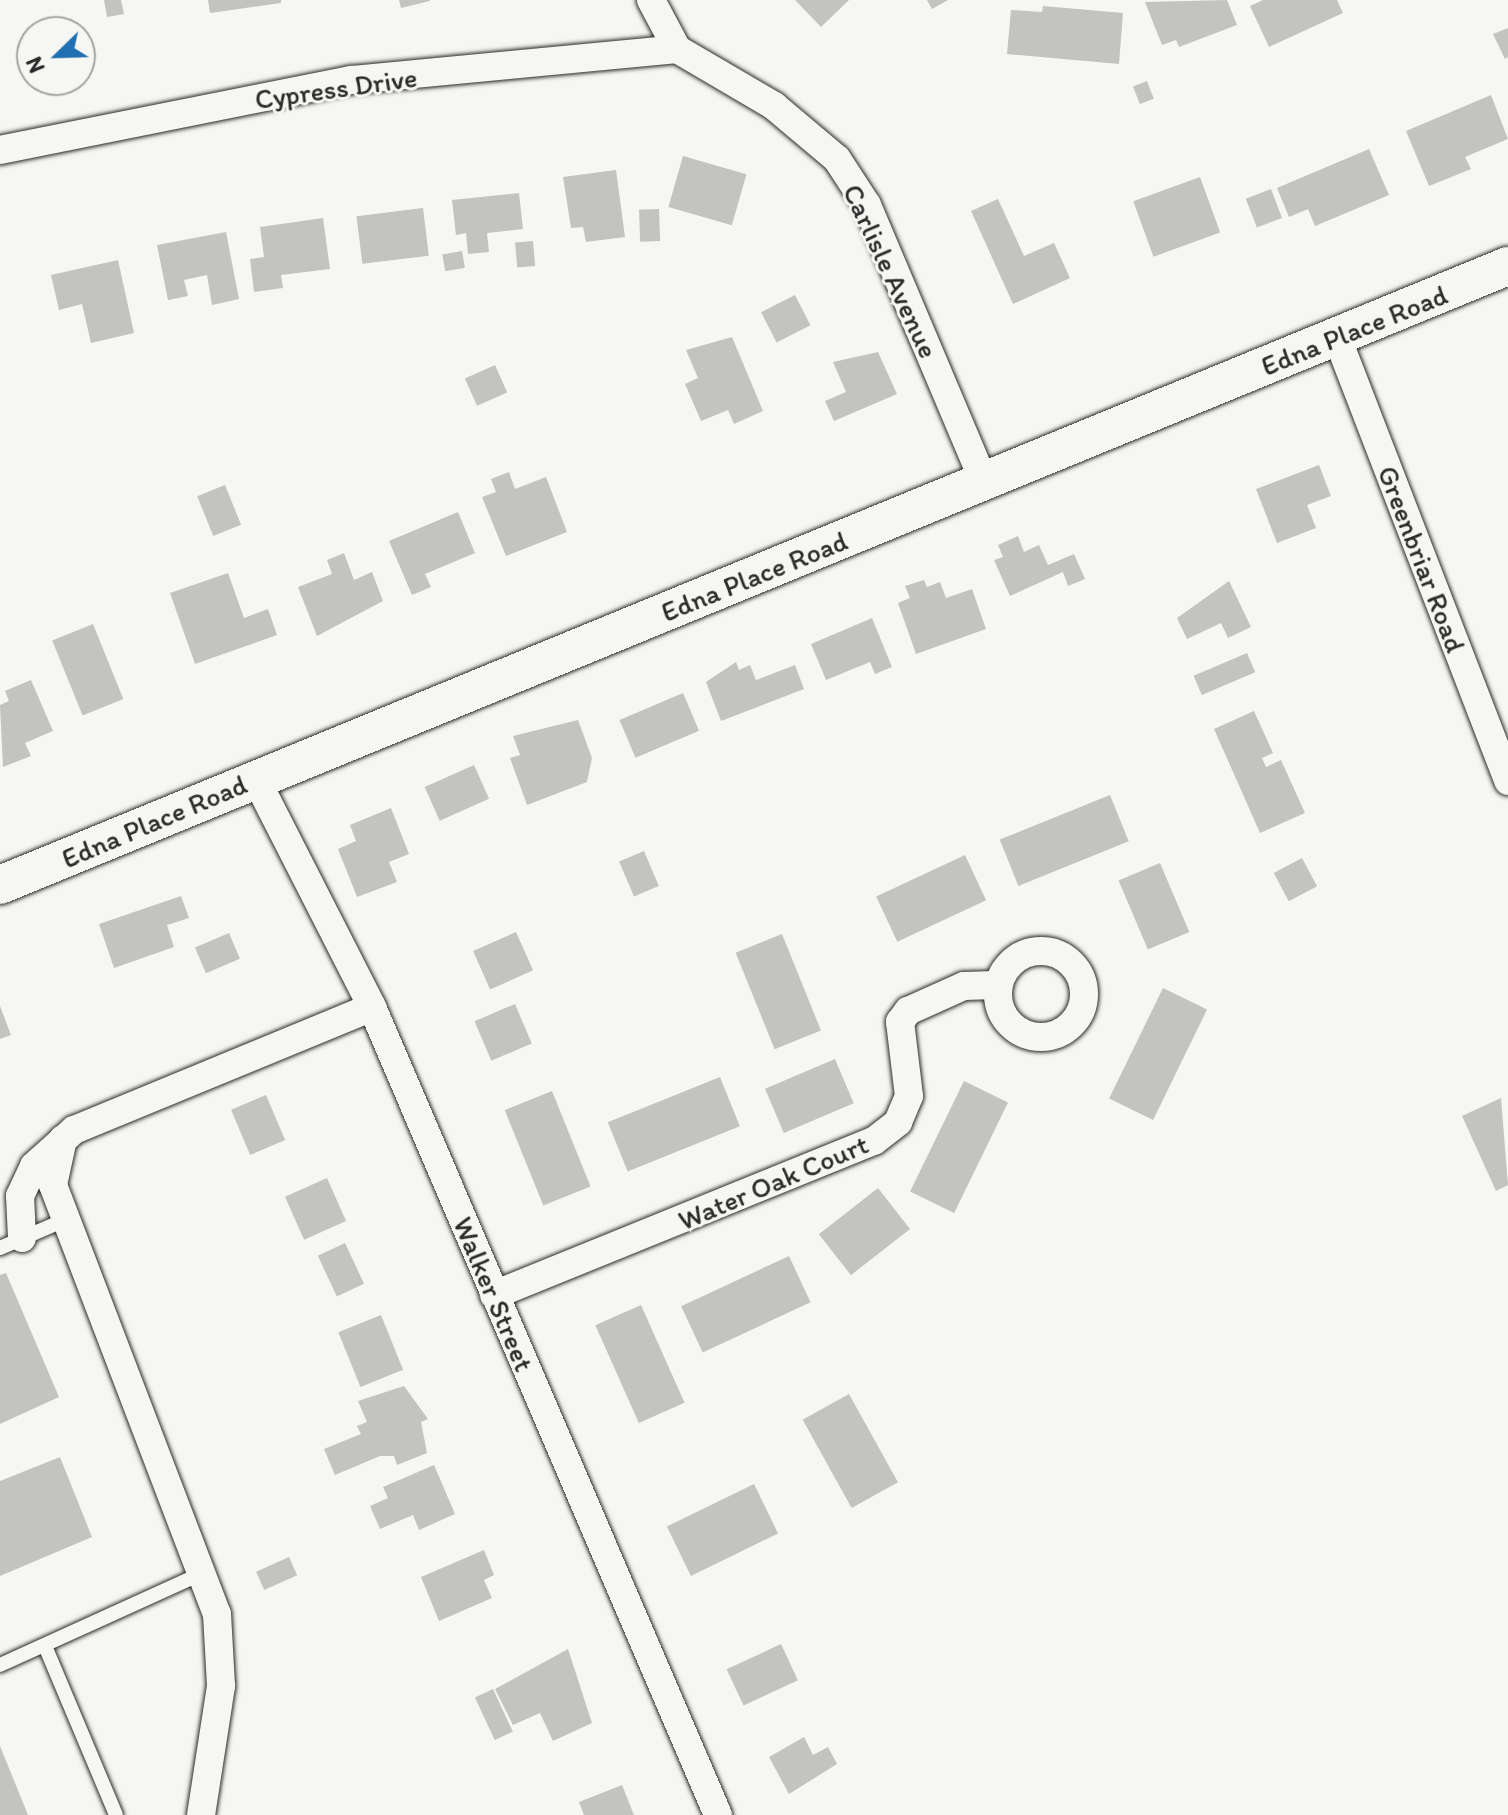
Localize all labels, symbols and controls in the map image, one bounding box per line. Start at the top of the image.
north arrow [16,16,96,96]
text: N [20,53,51,77]
street label: Cypress Drive [253,60,419,116]
street label: Carlisle Avenue [836,179,946,363]
street label: Edna Place Road [1256,277,1452,383]
street label: Greenbriar Road [1371,461,1473,657]
street label: Edna Place Road [656,523,852,629]
street label: Edna Place Road [56,767,252,875]
street label: Water Oak Court [673,1127,873,1237]
street label: Walker Street [446,1212,542,1376]

